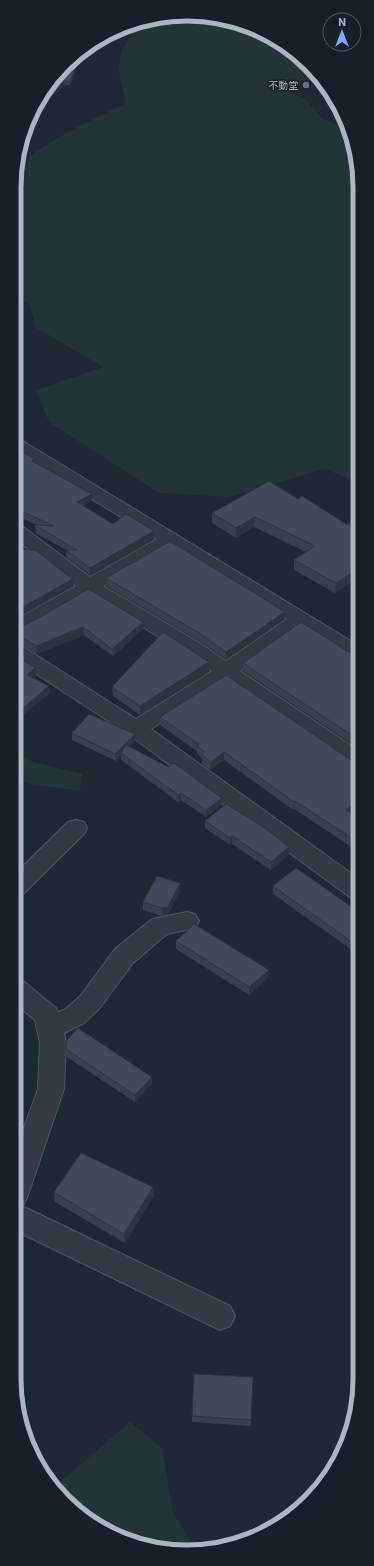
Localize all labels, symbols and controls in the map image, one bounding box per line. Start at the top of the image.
north arrow [322,12,362,52]
text: N [338,16,346,29]
place label: 不動堂 [268,80,298,91]
marker: 不動堂 [301,80,311,90]

